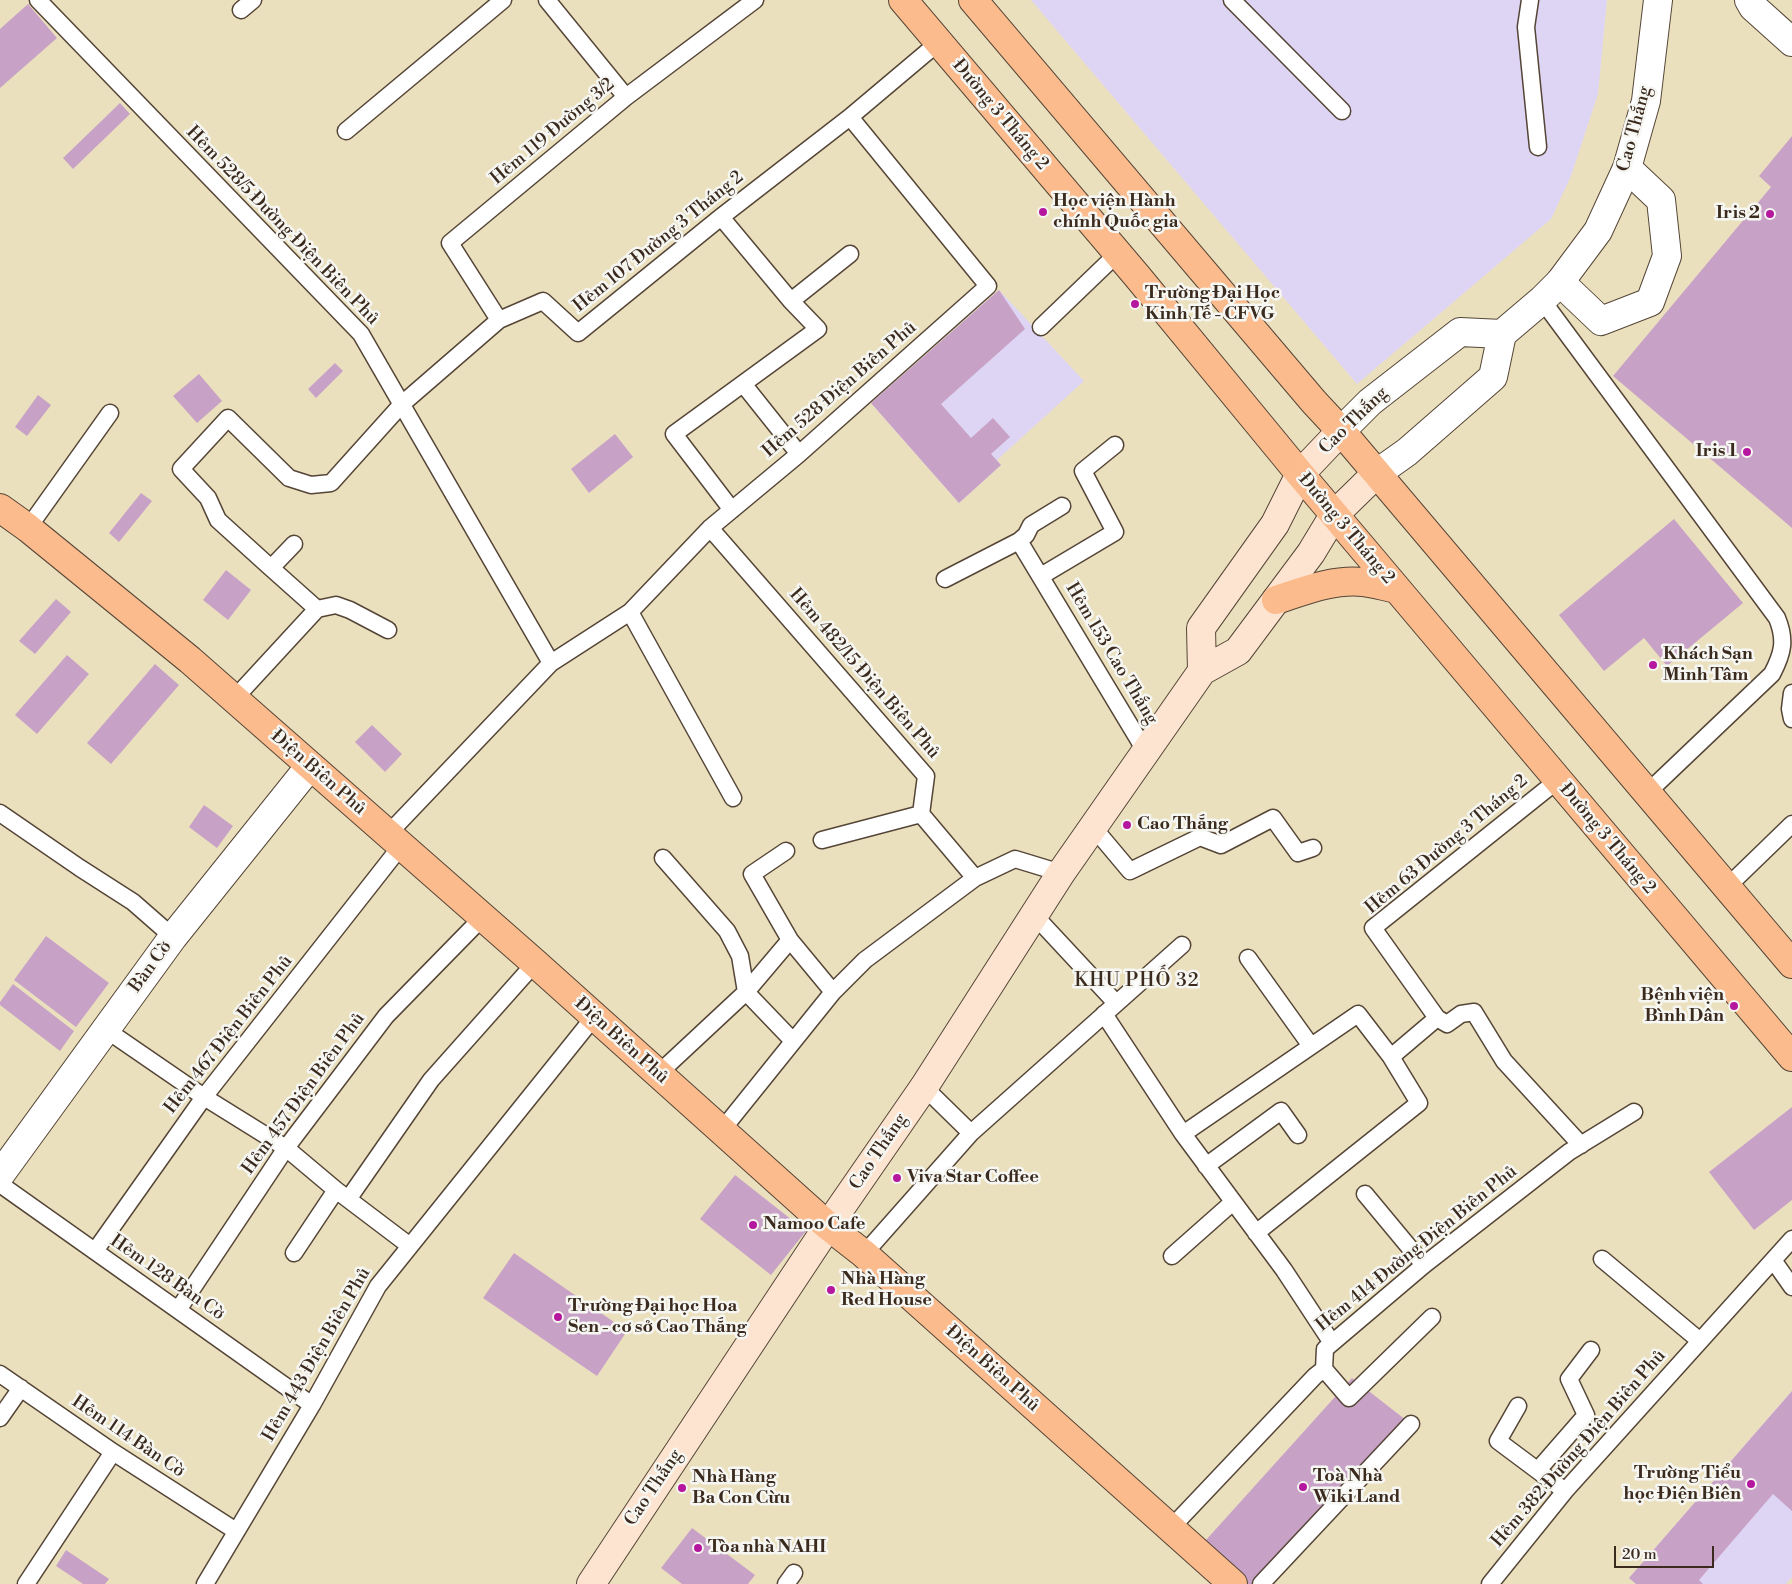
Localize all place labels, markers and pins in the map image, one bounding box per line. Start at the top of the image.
place label: Học viện Hành chính Quốc gia [1053,191,1179,233]
place label: Iris 2 [1716,203,1760,225]
marker: Học viện Hành chính Quốc gia [1037,206,1049,218]
marker: Iris 2 [1764,208,1776,220]
place label: Trường Đại Học Kinh Tế - CFVG [1145,283,1280,326]
marker: Trường Đại Học Kinh Tế - CFVG [1129,298,1141,310]
place label: Iris 1 [1696,441,1737,463]
marker: Iris 1 [1741,446,1753,458]
place label: Khách Sạn Minh Tâm [1663,644,1753,686]
marker: Khách Sạn Minh Tâm [1647,659,1659,671]
place label: Cao Thắng [1137,814,1228,836]
marker: Cao Thắng [1121,819,1133,831]
place label: Bệnh viện Bình Dân [1640,985,1724,1028]
marker: Bệnh viện Bình Dân [1728,1000,1740,1012]
place label: Viva Star Coffee [907,1167,1039,1189]
marker: Viva Star Coffee [891,1172,903,1184]
place label: Namoo Cafe [763,1214,865,1236]
marker: Namoo Cafe [747,1219,759,1231]
place label: Nhà Hàng Red House [841,1269,932,1312]
marker: Nhà Hàng Red House [825,1284,837,1296]
place label: Trường Đại học Hoa Sen - cơ sở Cao Thắng [568,1296,747,1338]
marker: Trường Đại học Hoa Sen - cơ sở Cao Thắng [552,1311,564,1323]
place label: Trường Tiểu học Điện Biên [1623,1463,1741,1506]
place label: Toà Nhà Wiki Land [1313,1466,1400,1508]
place label: Nhà Hàng Ba Con Cừu [692,1467,790,1510]
marker: Trường Tiểu học Điện Biên [1745,1478,1757,1490]
marker: Toà Nhà Wiki Land [1297,1481,1309,1493]
marker: Nhà Hàng Ba Con Cừu [676,1482,688,1494]
place label: Tòa nhà NAHI [708,1537,826,1559]
marker: Tòa nhà NAHI [692,1542,704,1554]

